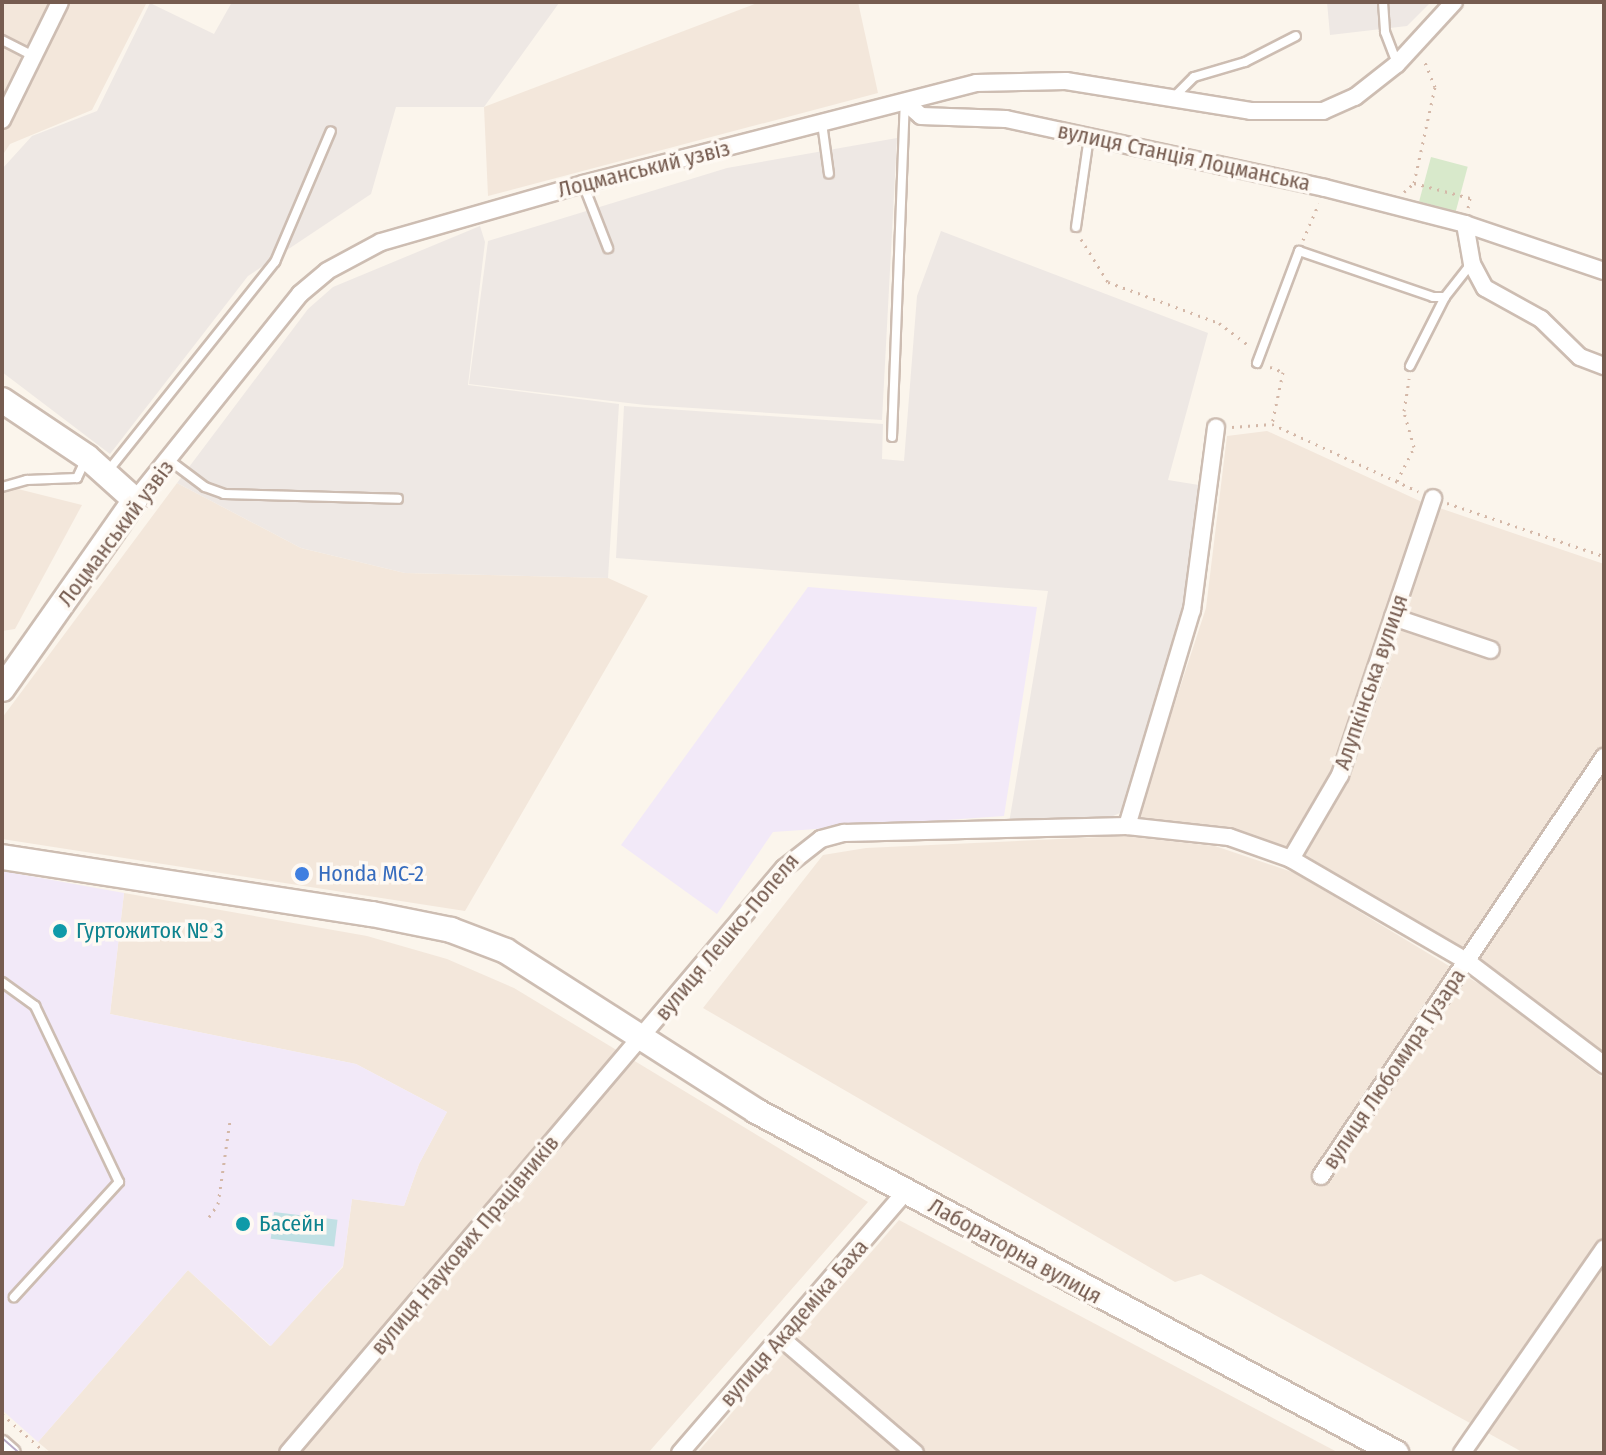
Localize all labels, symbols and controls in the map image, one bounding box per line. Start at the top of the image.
street label: вулиця Станція Лоцманська [1055,117,1313,197]
street label: Лоцманський узвіз [555,135,733,203]
street label: Лоцманський узвіз [52,455,180,611]
street label: Алупкінська вулиця [1329,591,1413,773]
street label: вулиця Лешко-Попеля [649,848,805,1026]
place label: Honda МС-2 [318,861,424,887]
marker: Honda МС-2 [293,865,311,883]
place label: Гуртожиток № 3 [76,918,224,944]
marker: Гуртожиток № 3 [51,922,69,940]
street label: вулиця Любомира Гузара [1317,964,1471,1174]
street label: вулиця Наукових Працівників [365,1130,565,1360]
street label: Лабораторна вулиця [924,1192,1106,1310]
place label: Басейн [259,1211,325,1237]
marker: Басейн [234,1215,252,1233]
street label: вулиця Академіка Баха [714,1234,874,1412]

